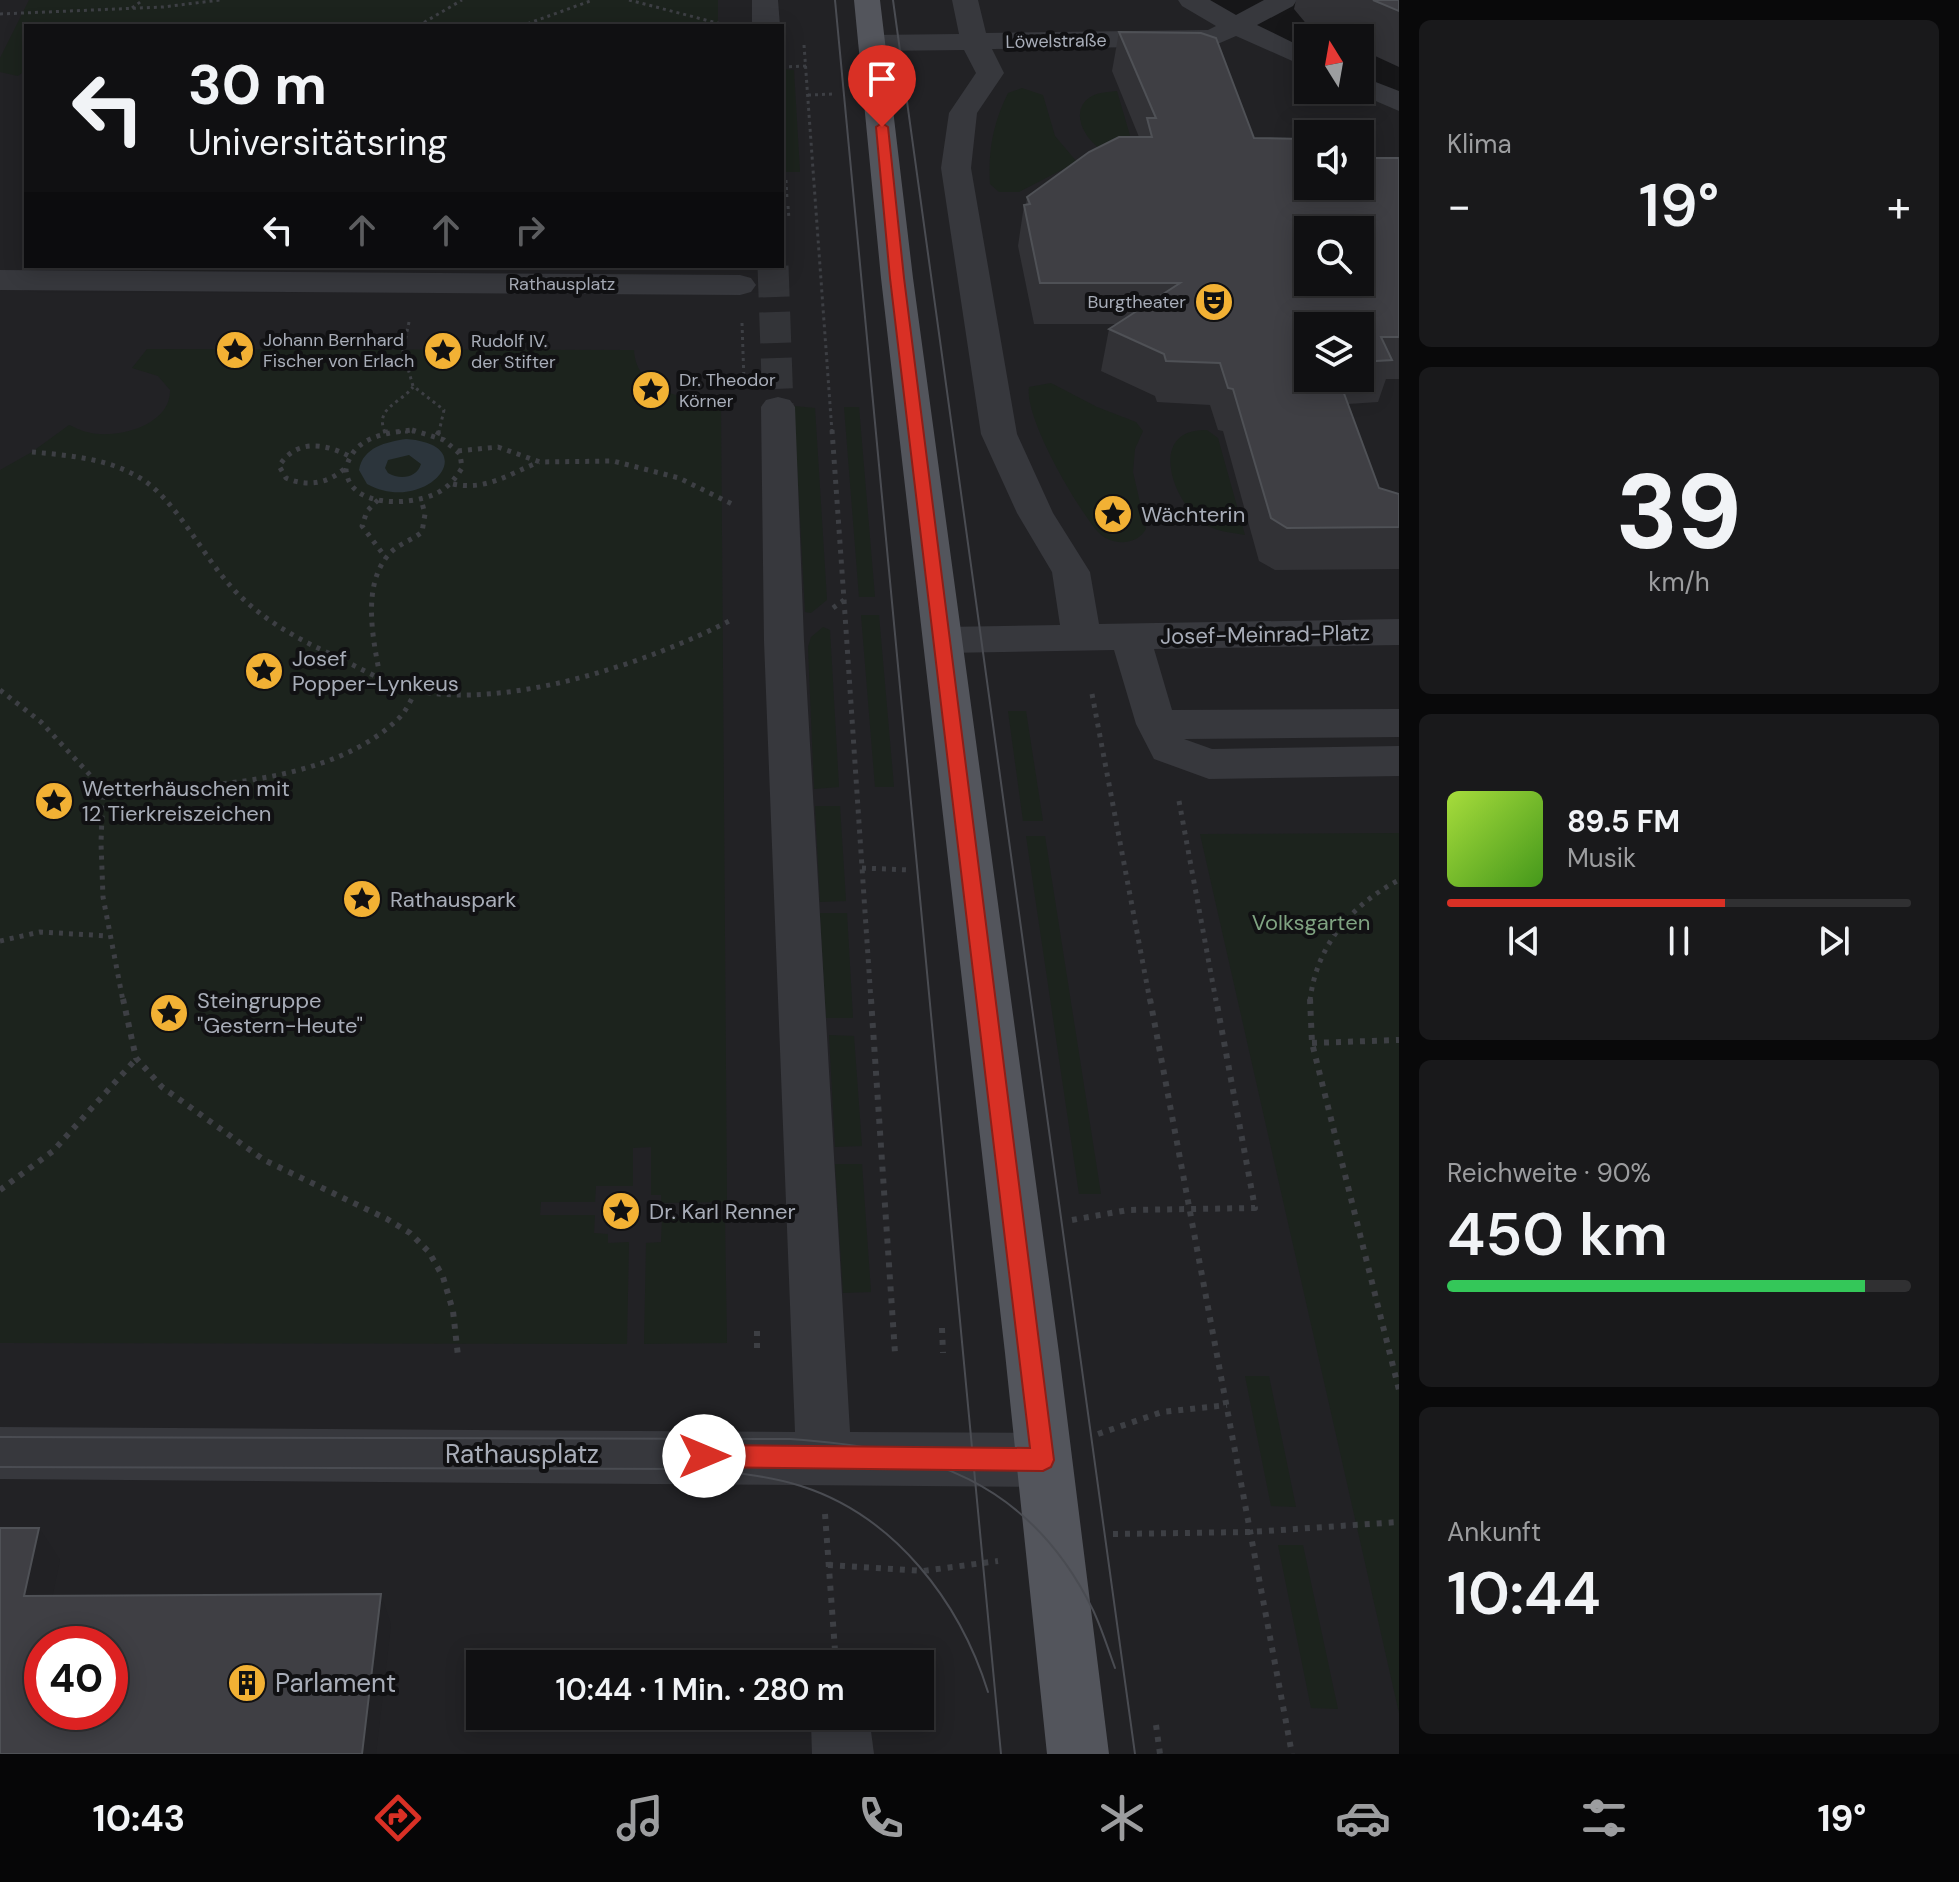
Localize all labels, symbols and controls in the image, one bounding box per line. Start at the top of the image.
north arrow [1294,24,1374,104]
map controls [1294,24,1374,392]
street label: Löwelstraße [1005,28,1107,54]
pin [848,45,916,127]
text: 30 m [188,48,327,121]
icon: left [56,56,160,160]
icon: arrive [860,57,904,101]
text: Universitätsring [188,119,448,166]
button: sound [1294,120,1374,200]
text: Klima [1447,127,1512,161]
text: 19° [1639,166,1719,245]
text: − [1447,177,1471,235]
text: + [1887,177,1911,235]
icon: left [256,208,300,252]
icon: ahead [340,208,384,252]
icon: ahead [424,208,468,252]
icon: right [508,208,552,252]
button: search [1294,216,1374,296]
street label: Rathausplatz [509,272,615,296]
theatre icon: Burgtheater [1193,281,1235,323]
place label: Burgtheater [1087,290,1186,314]
button: layers [1294,312,1374,392]
place label: Johann Bernhard Fischer von Erlach [263,328,414,373]
place icon: Johann Bernhard Fischer von Erlach [214,329,256,371]
place label: Rudolf IV. der Stifter [471,329,556,374]
place icon: Rudolf IV. der Stifter [422,330,464,372]
place label: Dr. Theodor Körner [679,368,776,413]
place icon: Dr. Theodor Körner [630,369,672,411]
text: 39 [1616,445,1742,580]
place icon: Wächterin [1092,493,1134,535]
place label: Wächterin [1141,500,1245,529]
text: km/h [1648,565,1710,599]
street label: Josef-Meinrad-Platz [1160,618,1370,651]
place label: Josef Popper-Lynkeus [292,644,459,698]
place icon: Josef Popper-Lynkeus [243,650,285,692]
place label: Wetterhäuschen mit 12 Tierkreiszeichen [82,774,290,828]
place icon: Wetterhäuschen mit 12 Tierkreiszeichen [33,780,75,822]
text: 89.5 FM [1567,802,1680,841]
text: Musik [1567,841,1636,875]
place icon: Rathauspark [341,878,383,920]
place label: Rathauspark [390,885,516,914]
park label: Volksgarten [1252,908,1370,937]
icon: previous [1502,919,1546,963]
icon: pause [1657,919,1701,963]
icon: next [1812,919,1856,963]
place label: Steingruppe "Gestern-Heute" [197,986,363,1040]
place icon: Steingruppe "Gestern-Heute" [148,992,190,1034]
text: Reichweite · 90% [1447,1156,1651,1190]
place icon: Dr. Karl Renner [600,1190,642,1232]
text: 450 km [1447,1195,1668,1274]
place label: Dr. Karl Renner [649,1197,796,1226]
position arrow [662,1414,746,1498]
street label: Rathausplatz [445,1437,599,1471]
text: Ankunft [1447,1515,1541,1549]
text: 10:44 [1447,1554,1601,1633]
speed limit sign: 40 [24,1626,128,1730]
building icon: Parlament [226,1662,268,1704]
place label: Parlament [275,1666,396,1700]
text: 10:44 · 1 Min. · 280 m [555,1670,845,1709]
icon: directions [370,1790,426,1846]
icon: music [612,1790,668,1846]
icon: phone [853,1790,909,1846]
icon: climate [1094,1790,1150,1846]
icon: car [1335,1790,1391,1846]
icon: filters [1576,1790,1632,1846]
text: 10:43 [93,1795,185,1842]
text: 19° [1817,1795,1866,1842]

